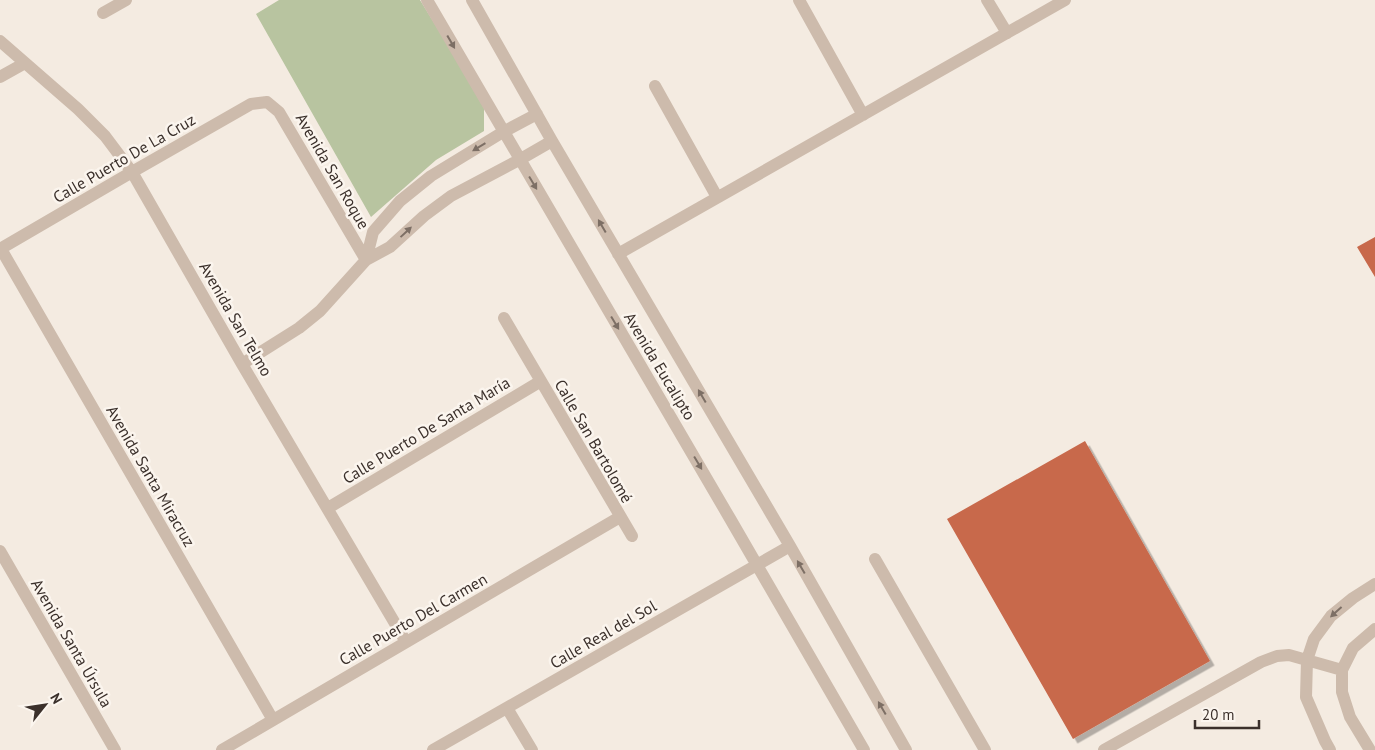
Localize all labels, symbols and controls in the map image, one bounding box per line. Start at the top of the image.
one-way arrow [447,36,456,49]
street label: Calle Puerto De La Cruz [49,109,199,207]
street label: Avenida San Roque [292,110,374,232]
one-way arrow [473,142,486,151]
one-way arrow [528,176,537,189]
one-way arrow [597,219,606,232]
one-way arrow [399,226,411,238]
street label: Avenida San Telmo [195,258,277,380]
street label: Avenida Eucalipto [620,309,700,423]
one-way arrow [611,316,620,329]
street label: Calle Puerto De Santa María [339,372,513,488]
street label: Calle San Bartolomé [550,376,638,506]
one-way arrow [697,390,706,403]
street label: Avenida Santa Miracruz [102,402,200,550]
one-way arrow [693,456,702,469]
one-way arrow [797,560,806,573]
street label: Calle Puerto Del Carmen [336,568,490,670]
street label: Avenida Santa Úrsula [27,575,117,711]
street label: Calle Real del Sol [546,595,660,673]
one-way arrow [1329,607,1342,618]
north arrow [20,680,70,730]
text: N [46,690,66,707]
scale bar [1195,698,1259,730]
one-way arrow [878,700,886,715]
text: 20 m [1202,705,1235,724]

